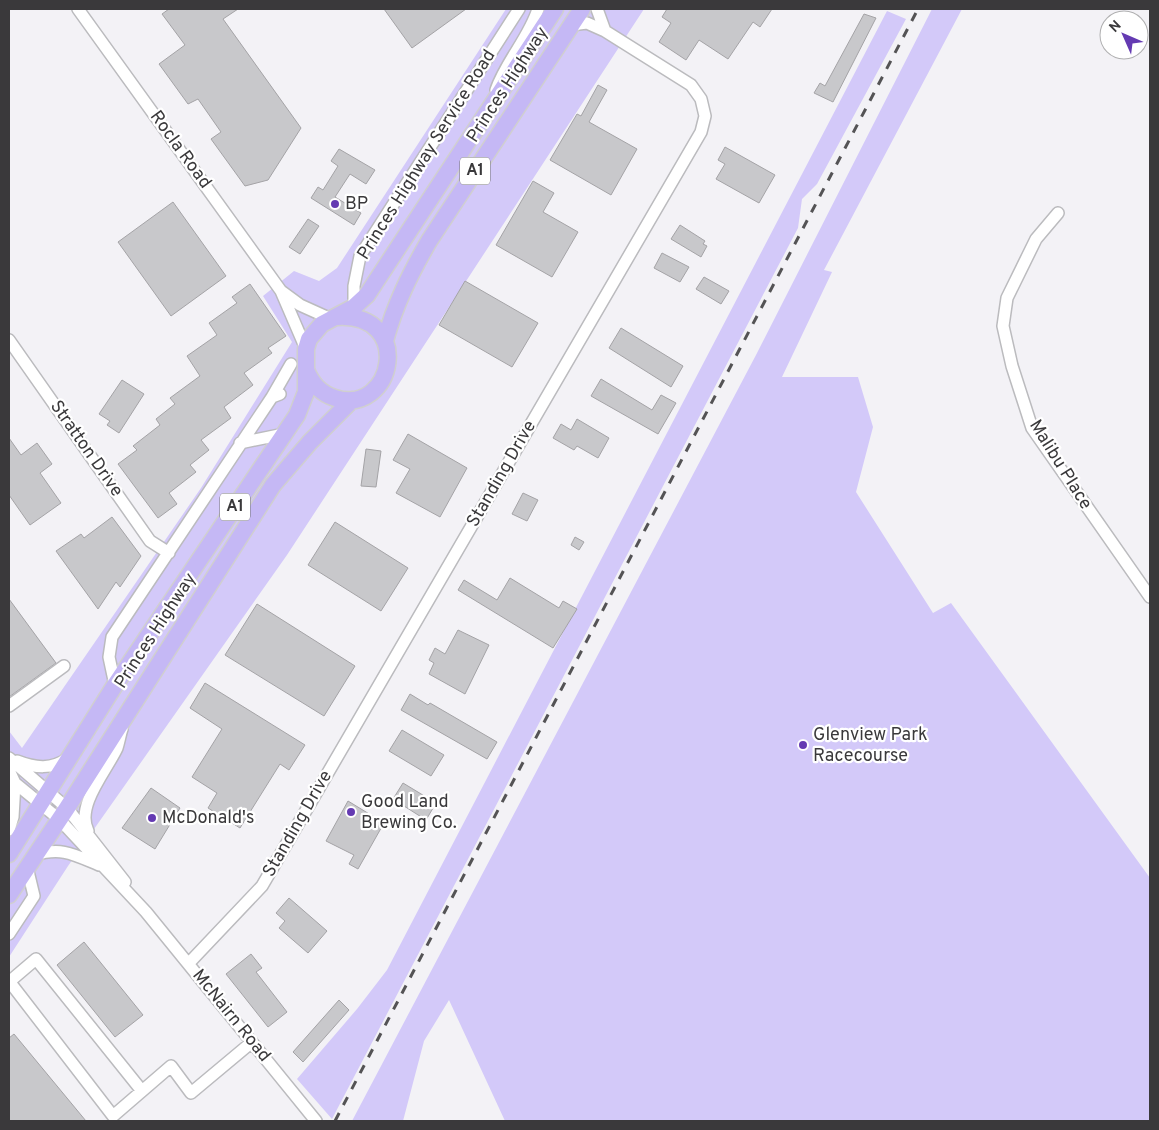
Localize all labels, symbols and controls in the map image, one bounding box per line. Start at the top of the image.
north arrow [1099,10,1149,60]
text: N [1106,17,1125,36]
street label: Princes Highway [462,23,554,147]
street label: Princes Highway Service Road [353,46,501,264]
street label: Rocla Road [144,106,216,194]
road number: A1 [460,158,490,185]
place label: BP [345,193,368,216]
marker: BP [329,198,341,210]
street label: Stratton Drive [44,396,128,502]
street label: Malibu Place [1023,416,1097,514]
street label: Standing Drive [462,417,542,531]
road number: A1 [220,494,250,520]
street label: Princes Highway [110,569,202,693]
place label: Glenview Park Racecourse [813,724,928,768]
marker: Glenview Park Racecourse [797,739,809,751]
street label: Standing Drive [258,767,338,881]
place label: Good Land Brewing Co. [361,791,457,835]
marker: Good Land Brewing Co. [345,806,357,818]
place label: McDonald's [162,807,254,830]
marker: McDonald's [146,812,158,824]
street label: McNairn Road [187,965,275,1067]

